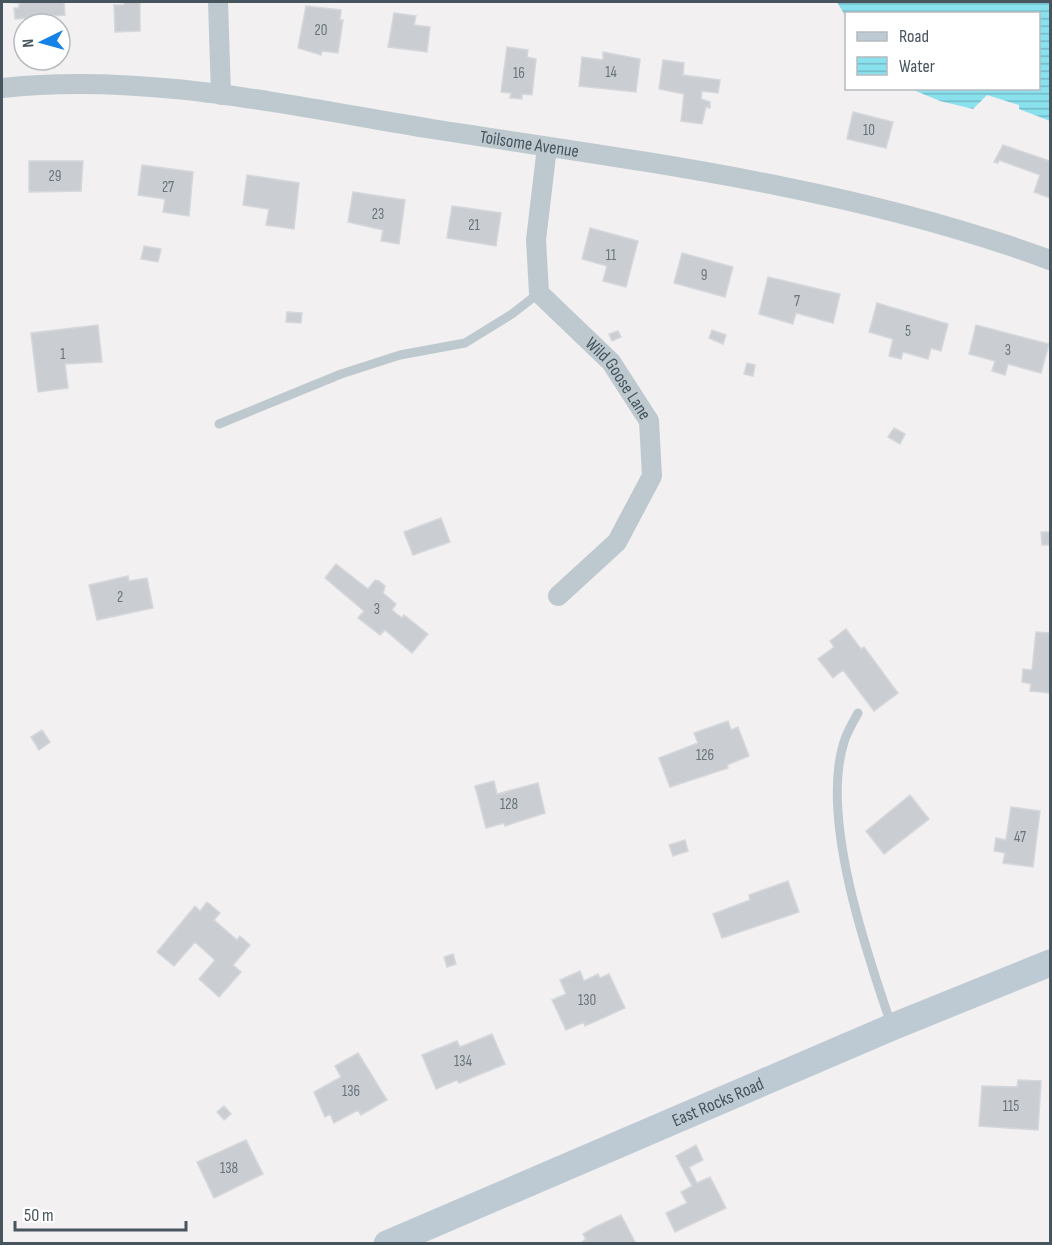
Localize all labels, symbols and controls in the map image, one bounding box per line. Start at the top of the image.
north arrow [12,12,72,72]
legend [845,12,1040,90]
house number: 20 [315,21,327,40]
text: Road [899,26,929,47]
text: N [19,38,38,48]
text: Water [899,56,935,77]
house number: 14 [605,63,617,82]
house number: 16 [513,64,525,83]
house number: 10 [863,121,875,140]
street label: Toilsome Avenue [478,126,580,162]
house number: 29 [49,167,61,186]
house number: 27 [162,178,174,197]
house number: 23 [372,205,384,224]
house number: 21 [468,216,480,235]
house number: 11 [606,246,617,265]
house number: 9 [701,266,707,285]
house number: 7 [794,292,800,311]
house number: 5 [905,322,911,341]
street label: Wild Goose Lane [581,333,656,424]
house number: 3 [1005,341,1011,360]
house number: 1 [60,345,66,364]
house number: 2 [117,588,123,607]
house number: 3 [374,600,380,619]
house number: 126 [696,746,714,765]
house number: 128 [500,795,518,814]
house number: 47 [1014,828,1026,847]
house number: 130 [578,991,596,1010]
house number: 134 [454,1052,472,1071]
street label: East Rocks Road [669,1073,767,1131]
house number: 136 [342,1082,360,1101]
house number: 115 [1003,1097,1019,1116]
house number: 138 [220,1159,238,1178]
scale bar [15,1194,186,1232]
text: 50 m [24,1205,54,1226]

